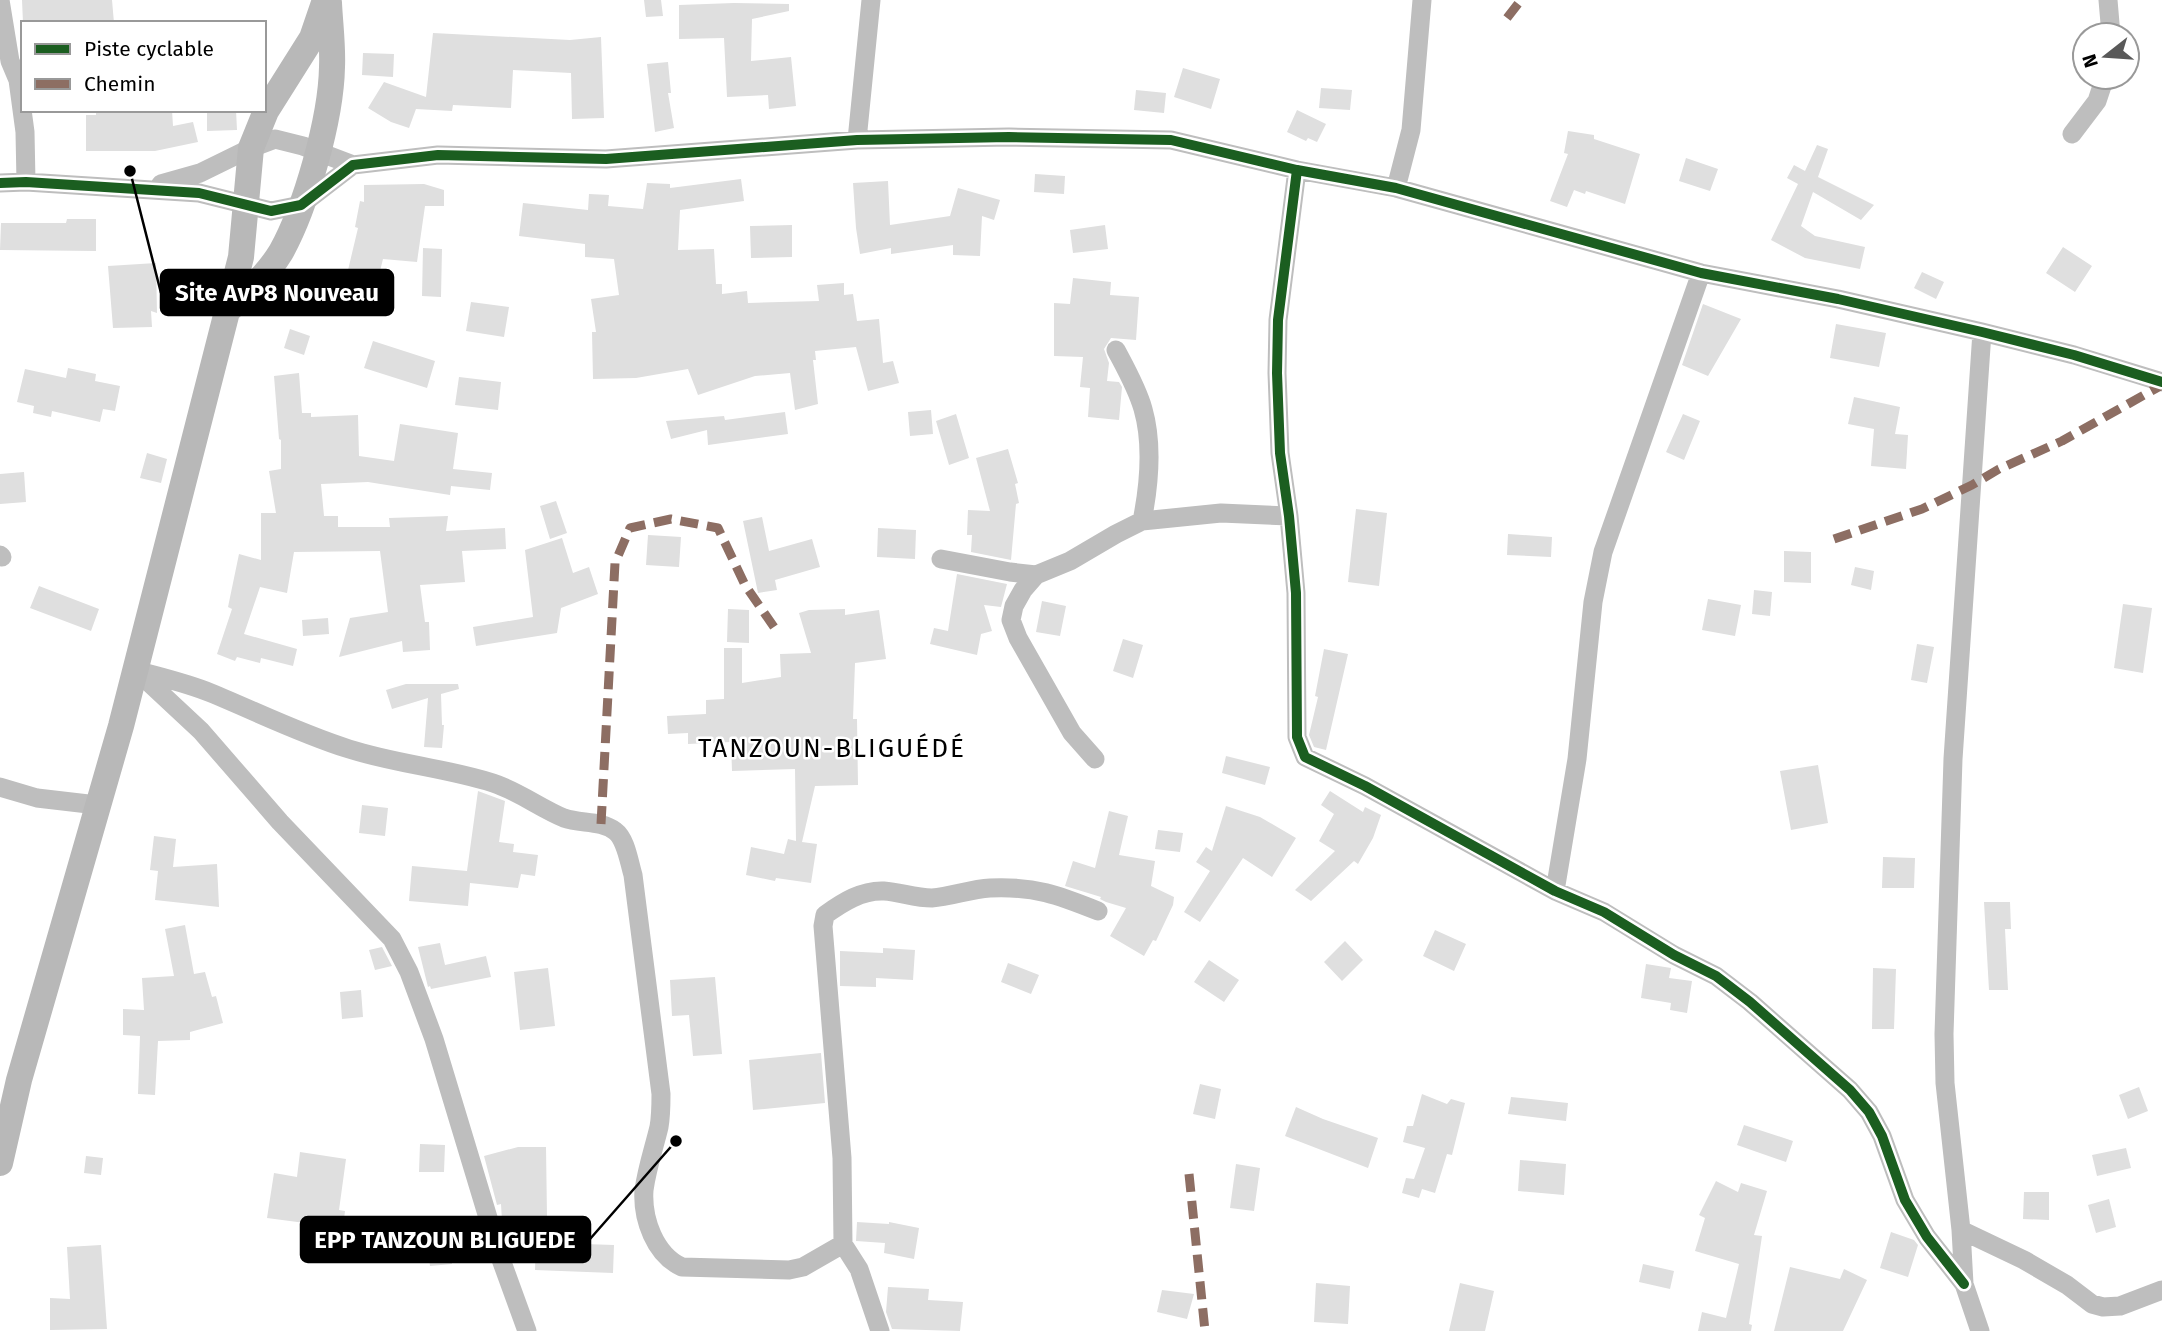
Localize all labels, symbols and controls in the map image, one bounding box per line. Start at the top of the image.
legend [21,21,266,112]
north arrow [2071,21,2141,91]
text: Piste cyclable [84,36,214,62]
text: N [2077,51,2103,70]
text: Chemin [84,71,156,97]
callout: Site AvP8 Nouveau [161,270,393,315]
text: Site AvP8 Nouveau [175,279,379,307]
district label: TANZOUN-BLIGUÉDÉ [698,733,966,764]
callout: EPP TANZOUN BLIGUEDE [301,1217,590,1262]
text: EPP TANZOUN BLIGUEDE [314,1226,576,1254]

